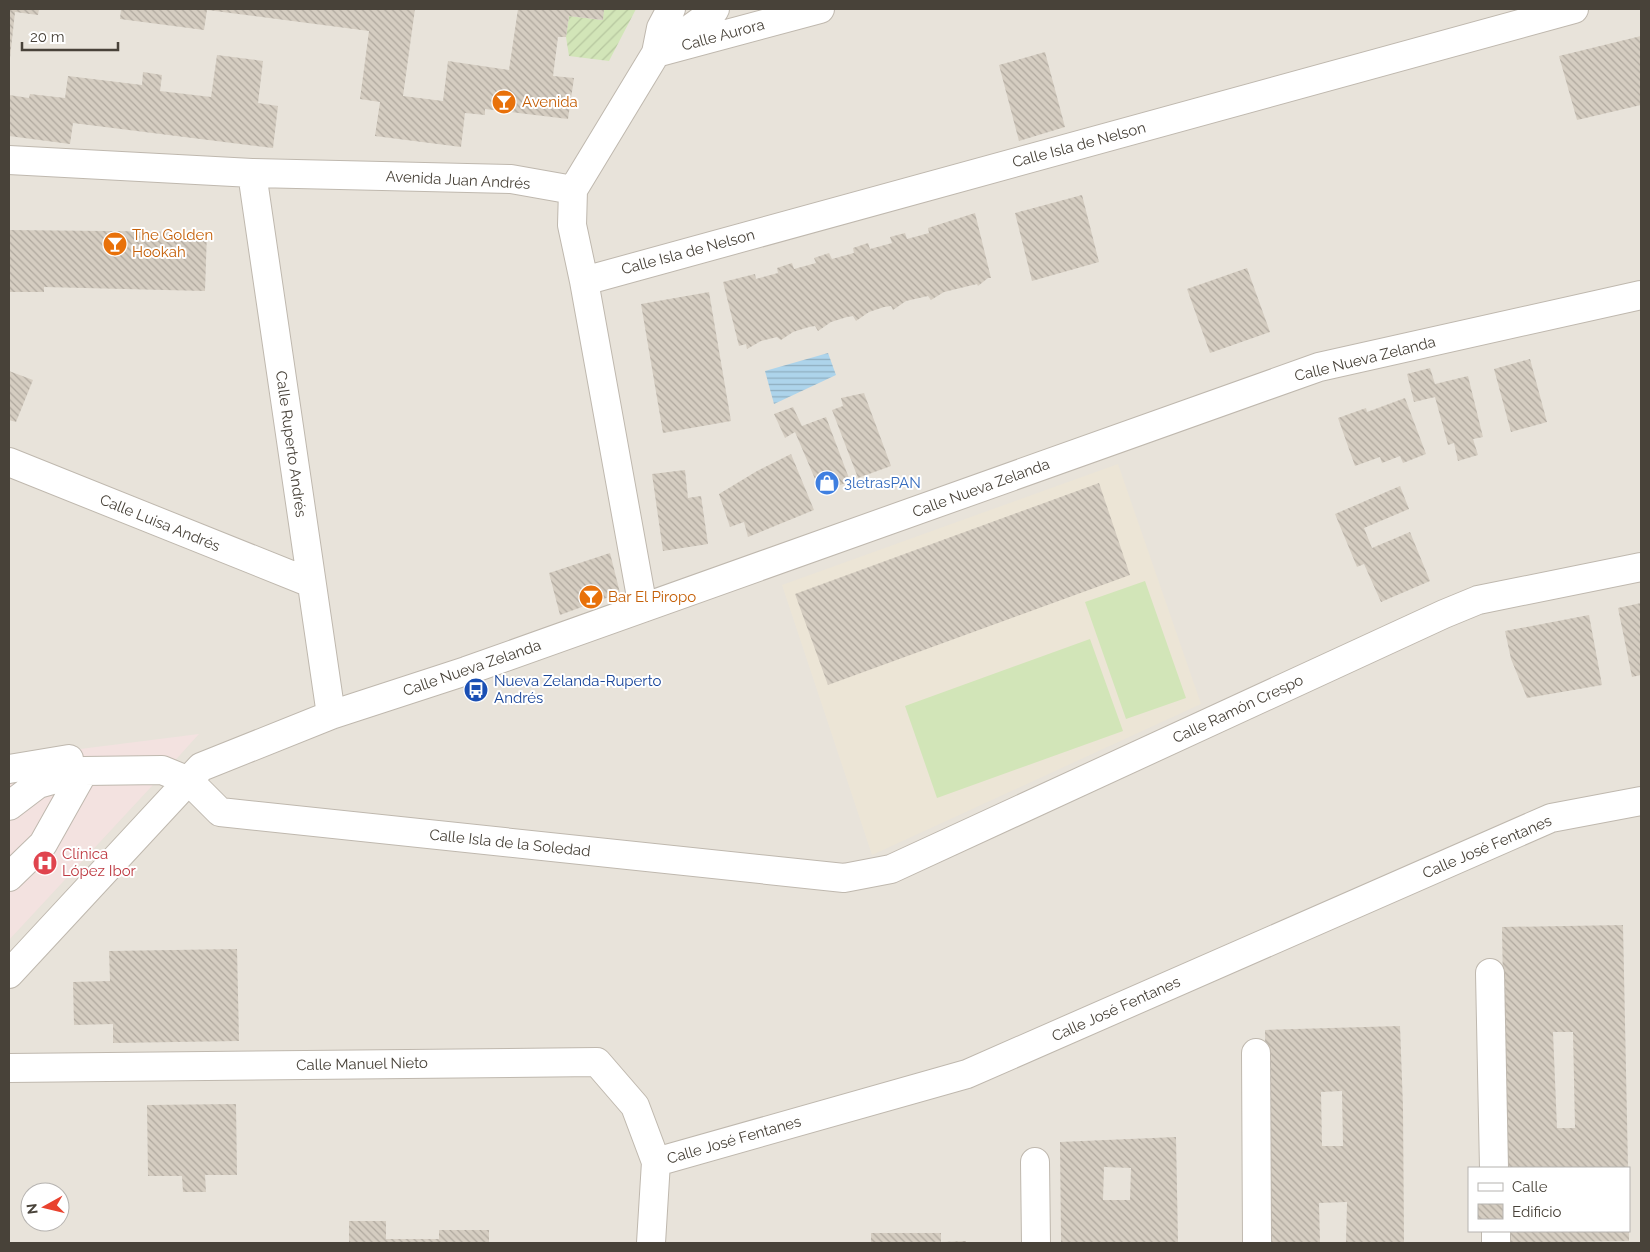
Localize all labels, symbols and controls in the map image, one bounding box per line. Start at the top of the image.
street label: Calle Aurora [680,15,766,55]
scale bar [22,20,119,52]
text: 20 m [30,28,65,46]
bar icon: Avenida [491,89,517,115]
place label: Avenida [522,93,578,111]
street label: Calle Isla de Nelson [1010,119,1148,171]
street label: Avenida Juan Andrés [385,167,531,193]
place label: The Golden Hookah [132,226,213,261]
street label: Calle Isla de Nelson [619,226,757,278]
bar icon: The Golden Hookah [102,231,128,257]
street label: Calle Nueva Zelanda [1293,333,1437,385]
street label: Calle Ruperto Andrés [272,370,310,518]
street label: Calle Nueva Zelanda [910,455,1052,521]
shop icon: 3letrasPAN [814,470,840,496]
place label: 3letrasPAN [844,474,921,492]
street label: Calle Luisa Andrés [97,491,223,555]
bar icon: Bar El Piropo [578,584,604,610]
place label: Bar El Piropo [608,588,696,606]
street label: Calle Nueva Zelanda [401,636,543,700]
street label: Calle Ramón Crespo [1170,671,1306,747]
place label: Nueva Zelanda-Ruperto Andrés [494,672,662,707]
bus stop icon: Nueva Zelanda-Ruperto Andrés [463,677,489,703]
street label: Calle José Fentanes [1420,812,1554,882]
street label: Calle Isla de la Soledad [428,826,592,860]
place label: Clínica López Ibor [62,845,137,880]
hospital icon: Clínica López Ibor [32,850,58,876]
street label: Calle José Fentanes [1049,973,1183,1045]
street label: Calle Manuel Nieto [296,1054,428,1074]
street label: Calle José Fentanes [665,1112,803,1168]
legend [1468,1167,1630,1232]
text: Calle [1512,1178,1548,1196]
north arrow [20,1182,70,1232]
text: N [23,1202,41,1215]
text: Edificio [1512,1203,1562,1221]

